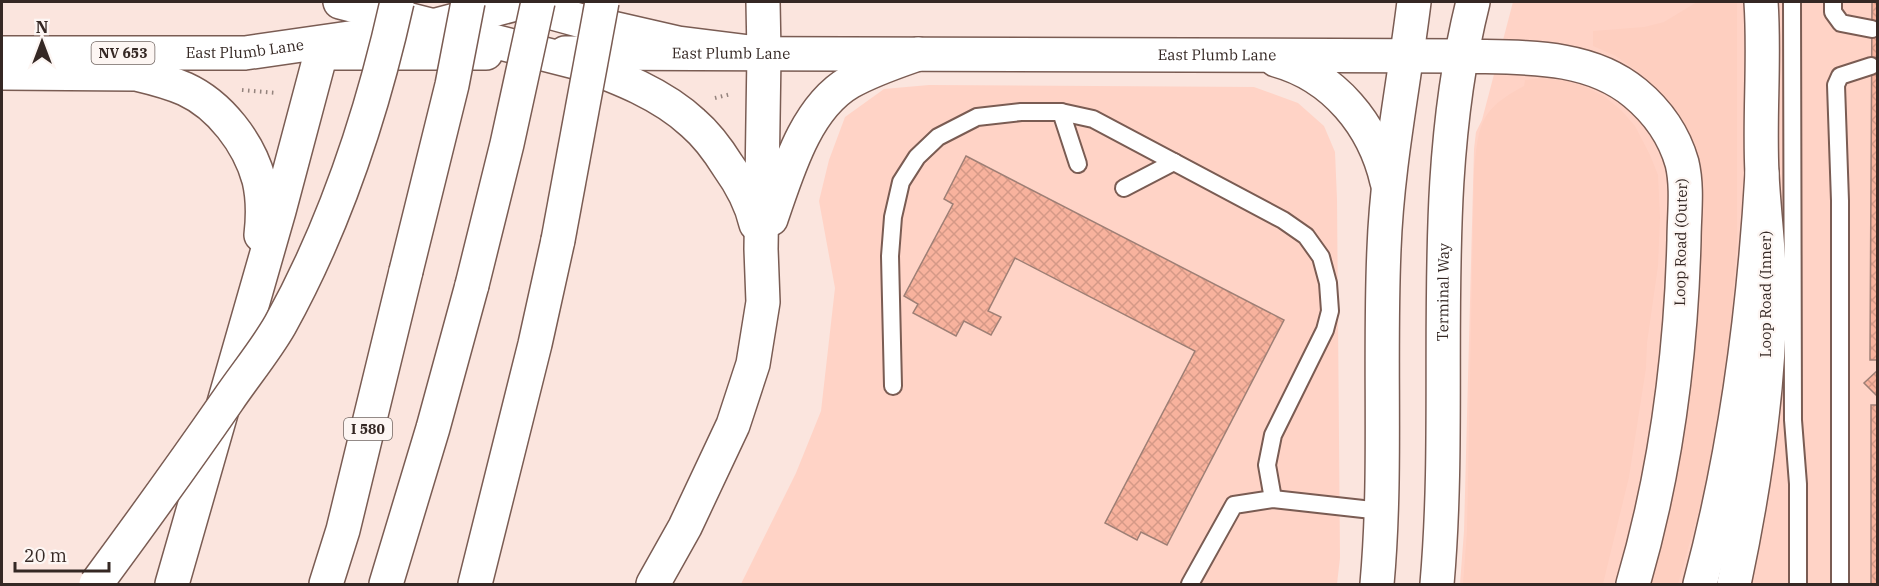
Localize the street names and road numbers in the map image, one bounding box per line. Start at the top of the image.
street label: East Plumb Lane [186,35,305,62]
road number: NV 653 [92,42,154,64]
street label: East Plumb Lane [672,43,790,63]
street label: East Plumb Lane [1158,45,1276,64]
street label: Loop Road (Outer) [1670,178,1691,306]
street label: Loop Road (Inner) [1756,231,1775,357]
street label: Terminal Way [1433,243,1453,341]
road number: I 580 [344,418,392,440]

